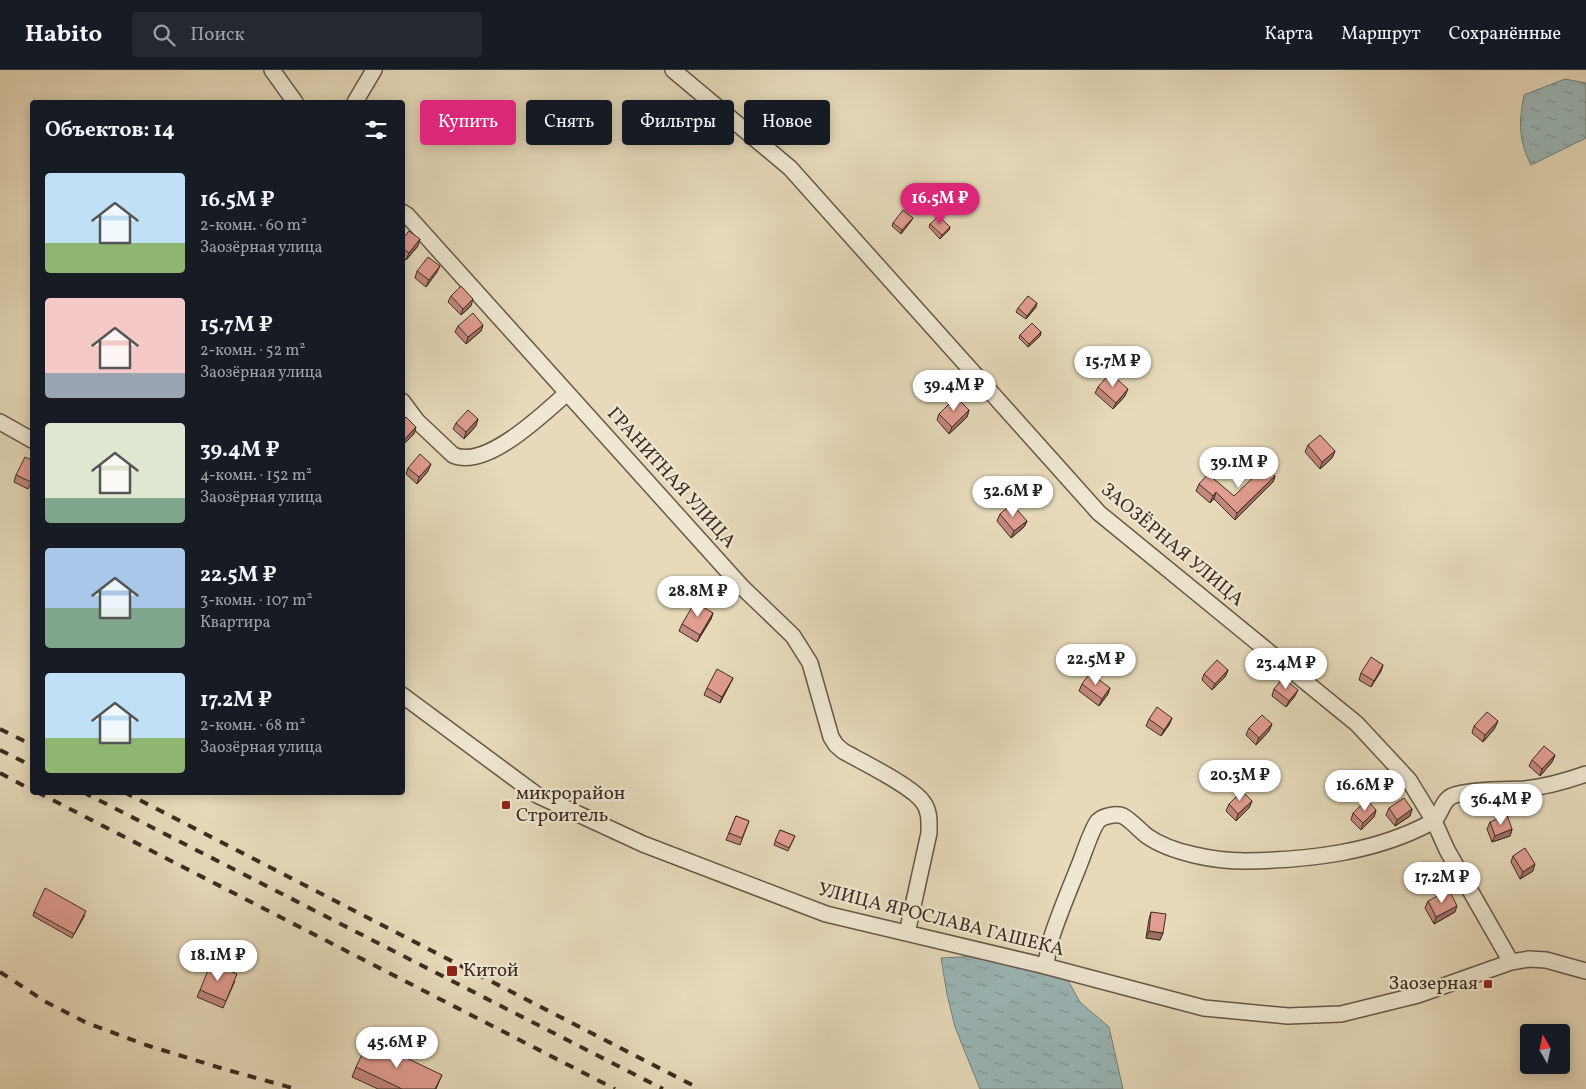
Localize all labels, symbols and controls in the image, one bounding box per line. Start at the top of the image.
search box [132,12,482,57]
text: Habito [25,18,102,52]
icon: search [150,21,178,49]
text: Поиск [190,22,245,48]
text: Карта [1264,22,1313,47]
text: Маршрут [1341,22,1421,47]
text: Сохранённые [1449,22,1561,47]
chip: Купить [420,100,516,145]
chip: Снять [526,100,612,145]
chip: Фильтры [622,100,734,145]
chip: Новое [744,100,830,145]
text: Объектов: 14 [45,116,175,145]
icon: filters [362,116,390,144]
pin: 16.5M ₽ [894,182,986,225]
text: 16.5M ₽ [200,186,275,215]
text: 16.5M ₽ [912,188,968,210]
icon: home [85,193,145,253]
text: 2-комн. · 60 m² [200,215,307,237]
text: Заозёрная улица [200,237,323,259]
text: 15.7M ₽ [200,311,273,340]
icon: home [85,318,145,378]
text: 2-комн. · 52 m² [200,340,305,362]
pin: 15.7M ₽ [1067,346,1159,388]
text: 15.7M ₽ [1085,351,1141,373]
text: Заозёрная улица [200,362,323,384]
pin: 39.4M ₽ [908,370,1000,412]
text: 39.4M ₽ [924,375,984,397]
street label: ГРАНИТНАЯ УЛИЦА [601,402,741,554]
text: 39.4M ₽ [200,436,280,465]
icon: home [85,443,145,503]
pin: 39.1M ₽ [1193,446,1285,489]
text: 39.1M ₽ [1210,452,1268,474]
text: 4-комн. · 152 m² [200,465,312,487]
pin: 32.6M ₽ [967,476,1059,518]
street label: ЗАОЗЁРНАЯ УЛИЦА [1095,477,1249,613]
text: 32.6M ₽ [983,481,1043,503]
text: Заозёрная улица [200,487,323,509]
text: 22.5M ₽ [200,561,277,590]
icon: home [85,568,145,628]
pin: 28.8M ₽ [652,576,744,618]
text: 28.8M ₽ [668,581,728,603]
text: 3-комн. · 107 m² [200,590,312,612]
text: Квартира [200,612,270,634]
pin: 22.5M ₽ [1050,644,1142,686]
pin: 23.4M ₽ [1240,648,1332,690]
text: 22.5M ₽ [1067,649,1125,671]
text: 23.4M ₽ [1256,653,1316,675]
text: 17.2M ₽ [200,686,272,715]
icon: home [85,693,145,753]
text: 2-комн. · 68 m² [200,715,305,737]
text: Заозёрная улица [200,737,323,759]
pin: 20.3M ₽ [1194,760,1286,802]
text: 20.3M ₽ [1210,765,1270,787]
pin: 16.6M ₽ [1319,770,1411,812]
text: 16.6M ₽ [1336,775,1394,797]
place label: микрорайон Строитель [516,781,625,829]
pin: 36.4M ₽ [1455,784,1547,826]
text: 36.4M ₽ [1471,789,1531,811]
marker: микрорайон Строитель [500,799,512,811]
pin: 17.2M ₽ [1396,862,1488,904]
text: 17.2M ₽ [1415,867,1469,889]
street label: УЛИЦА ЯРОСЛАВА ГАШЕКА [815,877,1067,963]
pin: 18.1M ₽ [172,940,264,982]
text: 18.1M ₽ [190,945,246,967]
place label: Китой [463,958,519,984]
marker: Китой [445,964,459,978]
place label: Заозерная [1389,971,1478,997]
marker: Заозерная [1482,978,1494,990]
north arrow [1520,1024,1570,1074]
map controls [1520,1024,1570,1074]
pin: 45.6M ₽ [351,1026,443,1069]
text: 45.6M ₽ [367,1032,427,1054]

